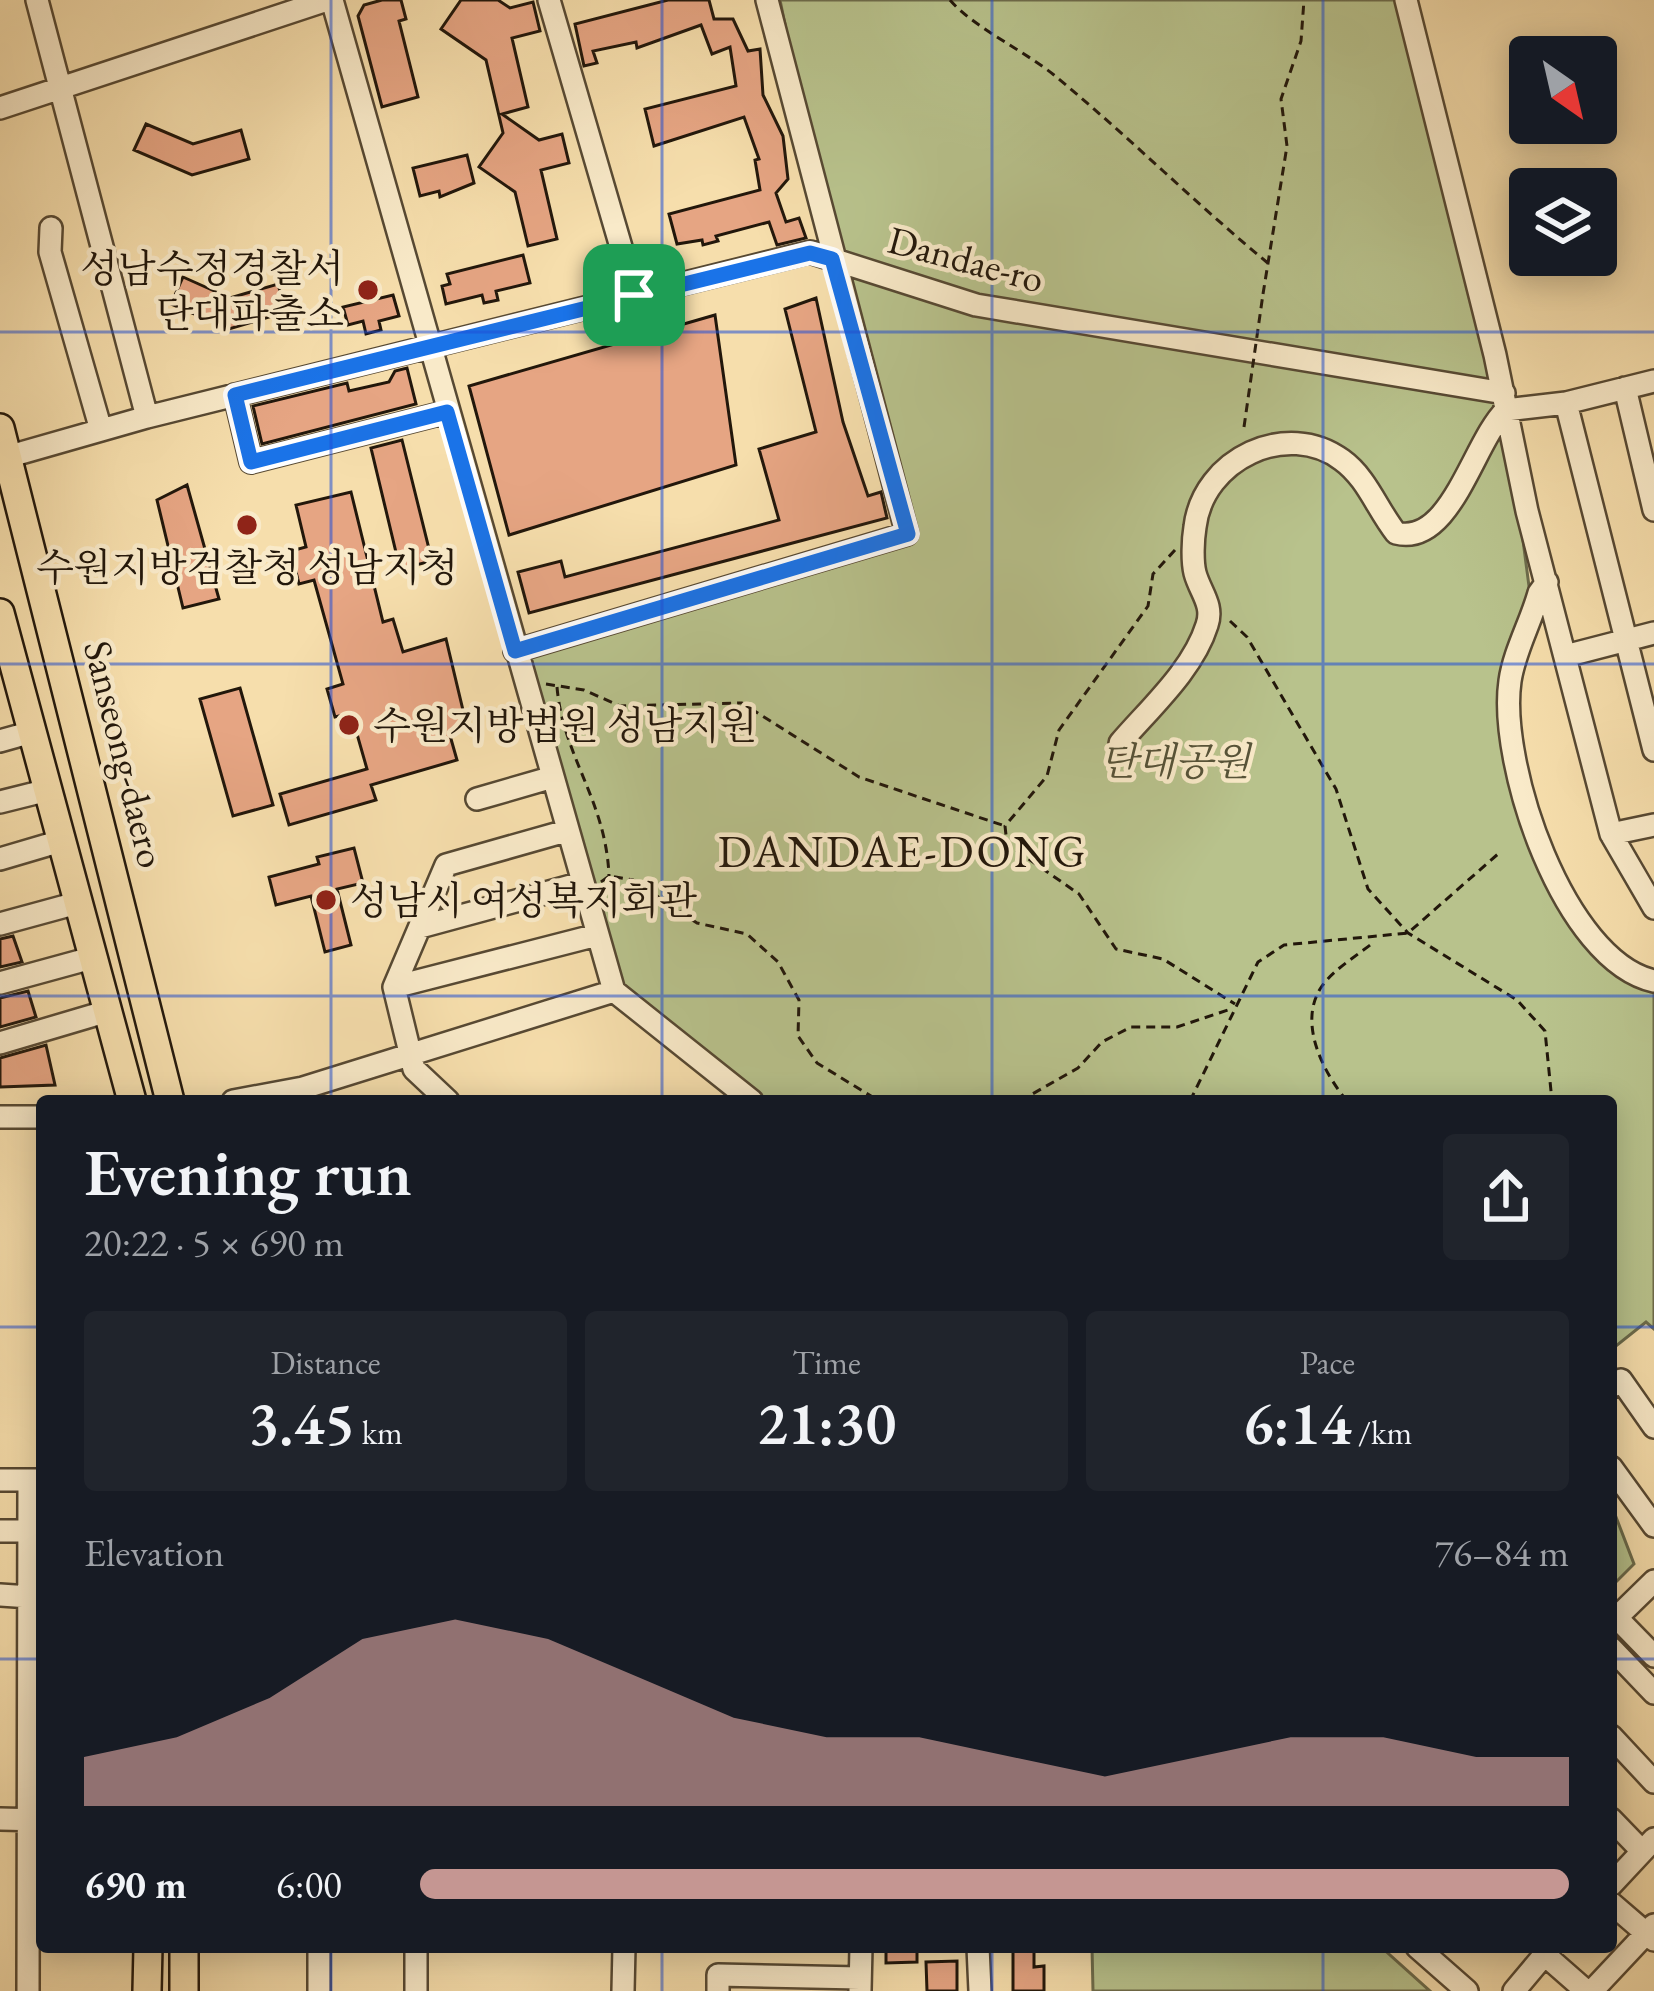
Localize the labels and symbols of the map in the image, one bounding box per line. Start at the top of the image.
north arrow [1509,36,1617,144]
street label: Dandae-ro [883,214,1049,304]
place label: 성남수정경찰서 단대파출소 [80,243,344,339]
pin [583,244,685,346]
marker: 성남수정경찰서 단대파출소 [355,277,381,303]
marker: 수원지방검찰청 성남지청 [234,512,260,538]
place label: 수원지방검찰청 성남지청 [36,542,458,593]
street label: Sanseong-daero [72,635,178,873]
place label: 수원지방법원 성남지원 [373,700,758,751]
marker: 수원지방법원 성남지원 [336,712,362,738]
park label: 단대공원 [1100,736,1253,787]
district label: DANDAE-DONG [718,822,1088,880]
place label: 성남시 여성복지회관 [350,875,697,926]
marker: 성남시 여성복지회관 [313,887,339,913]

